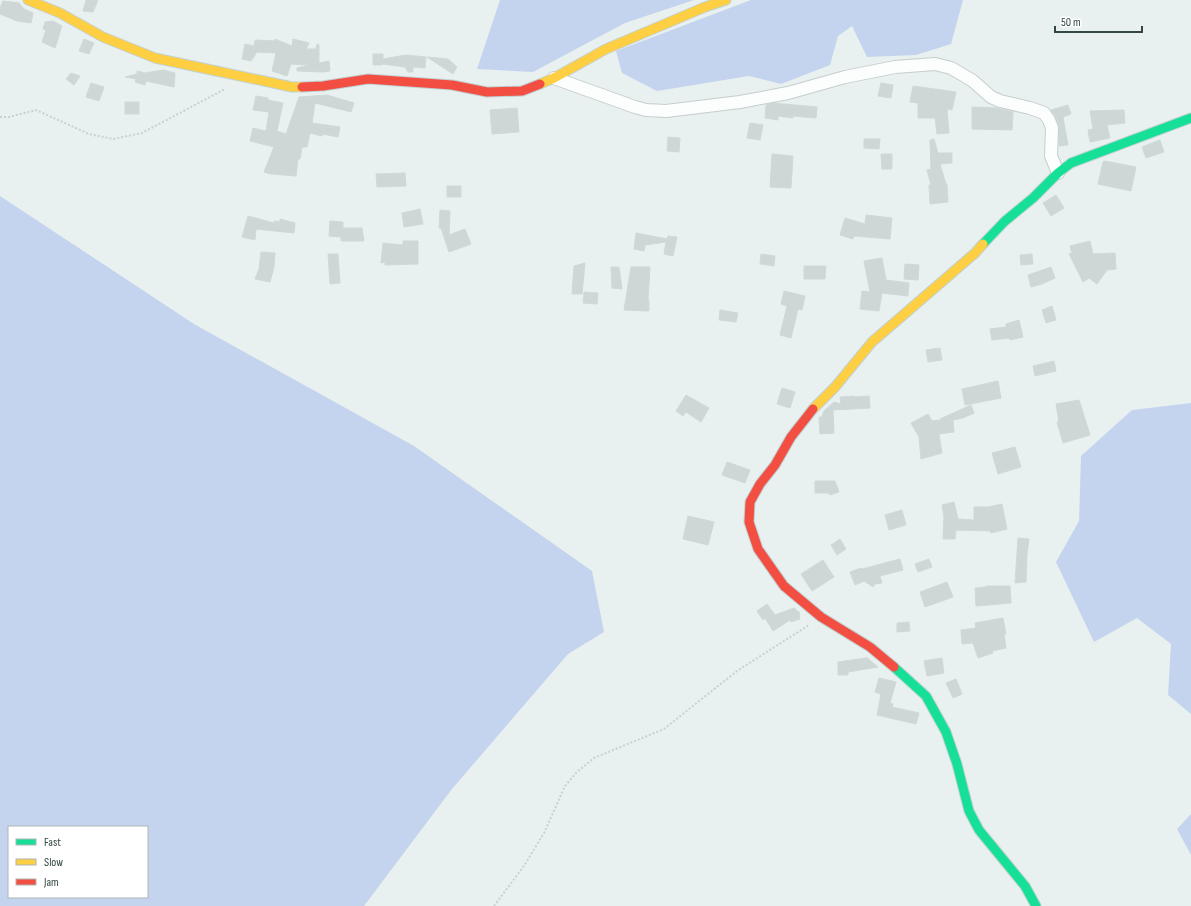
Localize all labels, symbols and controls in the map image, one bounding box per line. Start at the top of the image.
scale bar [1055,8,1142,34]
text: 50 m [1061,15,1081,30]
legend [8,826,148,898]
text: Fast [44,835,61,850]
text: Slow [44,855,63,870]
text: Jam [43,875,59,890]

